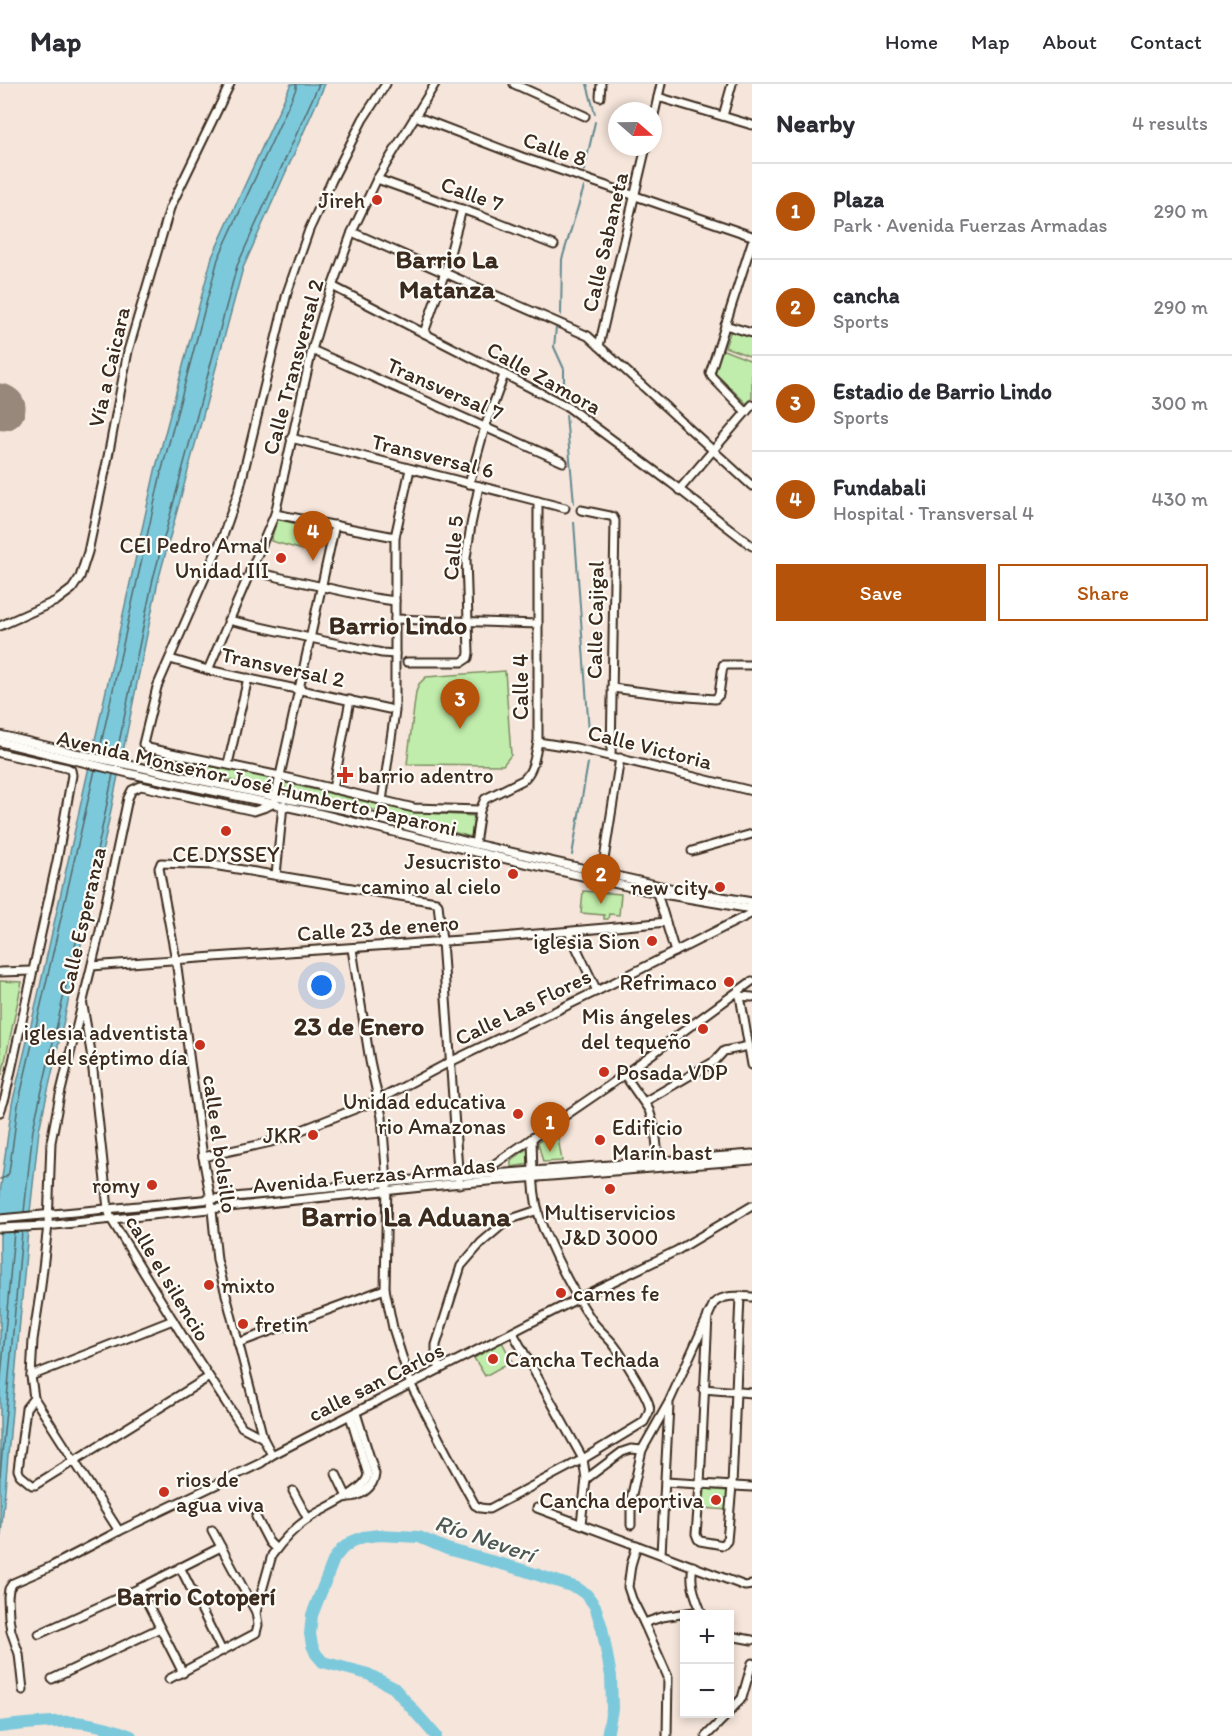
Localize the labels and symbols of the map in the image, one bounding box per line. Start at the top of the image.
north arrow [608,102,662,156]
street label: Calle 8 [520,126,590,172]
street label: Calle Sabaneta [576,169,634,315]
street label: Calle 7 [437,170,507,218]
place label: Jireh [318,187,365,214]
marker: Jireh [370,193,384,207]
district label: Barrio La Matanza [396,243,499,305]
street label: Calle Transversal 2 [257,276,330,458]
street label: Vía a Caicara [82,304,136,430]
street label: Calle Zamora [482,335,606,421]
street label: Transversal 7 [382,351,508,427]
street label: Transversal 6 [369,428,497,484]
pin: 4 [294,512,332,561]
street label: Calle 5 [437,514,469,582]
place label: CEI Pedro Arnal Unidad III [120,532,269,584]
marker: CEI Pedro Arnal Unidad III [274,551,288,565]
street label: Calle Cajigal [580,561,610,679]
district label: Barrio Lindo [329,609,467,641]
street label: Transversal 2 [219,641,348,693]
street label: Calle 4 [507,654,534,720]
pin: 3 [440,680,480,729]
street label: Calle Victoria [585,719,716,776]
street label: Avenida Monseñor José Humberto Paparoni [54,724,460,842]
place label: barrio adentro [358,762,494,789]
marker: barrio adentro [336,766,354,784]
marker: CE DYSSEY [219,824,233,838]
place label: CE DYSSEY [172,841,280,868]
street label: Calle Esperanza [52,844,112,998]
place label: Jesucristo camino al cielo [361,848,501,900]
pin: 2 [582,854,620,904]
marker: Jesucristo camino al cielo [506,867,520,881]
place label: new city [631,874,709,901]
marker: new city [713,880,727,894]
street label: Calle 23 de enero [296,909,460,947]
place label: iglesia Sion [533,928,641,955]
marker: iglesia Sion [645,934,659,948]
street label: Calle Las Flores [451,962,595,1052]
place label: Refrimaco [620,969,717,996]
your location [307,971,336,1000]
marker: Refrimaco [722,975,736,989]
place label: Mis ángeles del tequeño [581,1003,691,1055]
district label: 23 de Enero [294,1010,424,1042]
place label: iglesia adventista del séptimo día [23,1019,189,1071]
marker: Mis ángeles del tequeño [696,1022,710,1036]
marker: iglesia adventista del séptimo día [193,1038,207,1052]
place label: Posada VDP [616,1059,728,1086]
marker: Posada VDP [597,1065,611,1079]
street label: calle el bolsillo [197,1073,243,1215]
place label: Unidad educativa rio Amazonas [343,1088,507,1140]
pin: 1 [530,1102,570,1152]
marker: Unidad educativa rio Amazonas [511,1107,525,1121]
place label: Edificio Marín bast [612,1114,712,1166]
place label: JKR [263,1122,301,1149]
marker: JKR [306,1128,320,1142]
marker: Edificio Marín bast [593,1133,607,1147]
street label: Avenida Fuerzas Armadas [252,1151,496,1199]
place label: romy [92,1172,141,1199]
marker: romy [145,1178,159,1192]
marker: Multiservicios J&D 3000 [603,1182,617,1196]
district label: Barrio La Aduana [301,1199,511,1233]
place label: Multiservicios J&D 3000 [544,1199,676,1251]
street label: calle el silencio [120,1210,216,1346]
place label: mixto [221,1272,275,1299]
marker: mixto [202,1278,216,1292]
place label: carnes fe [573,1280,660,1307]
marker: carnes fe [554,1286,568,1300]
place label: fretin [255,1311,309,1338]
marker: fretin [236,1317,250,1331]
street label: calle san Carlos [303,1336,449,1428]
place label: Cancha Techada [505,1346,659,1373]
marker: Cancha Techada [486,1352,500,1366]
place label: rios de agua viva [176,1466,264,1518]
marker: rios de agua viva [157,1485,171,1499]
place label: Cancha deportiva [539,1487,705,1514]
marker: Cancha deportiva [709,1493,723,1507]
water label: Río Neverí [431,1507,542,1570]
district label: Barrio Cotoperí [117,1582,276,1612]

